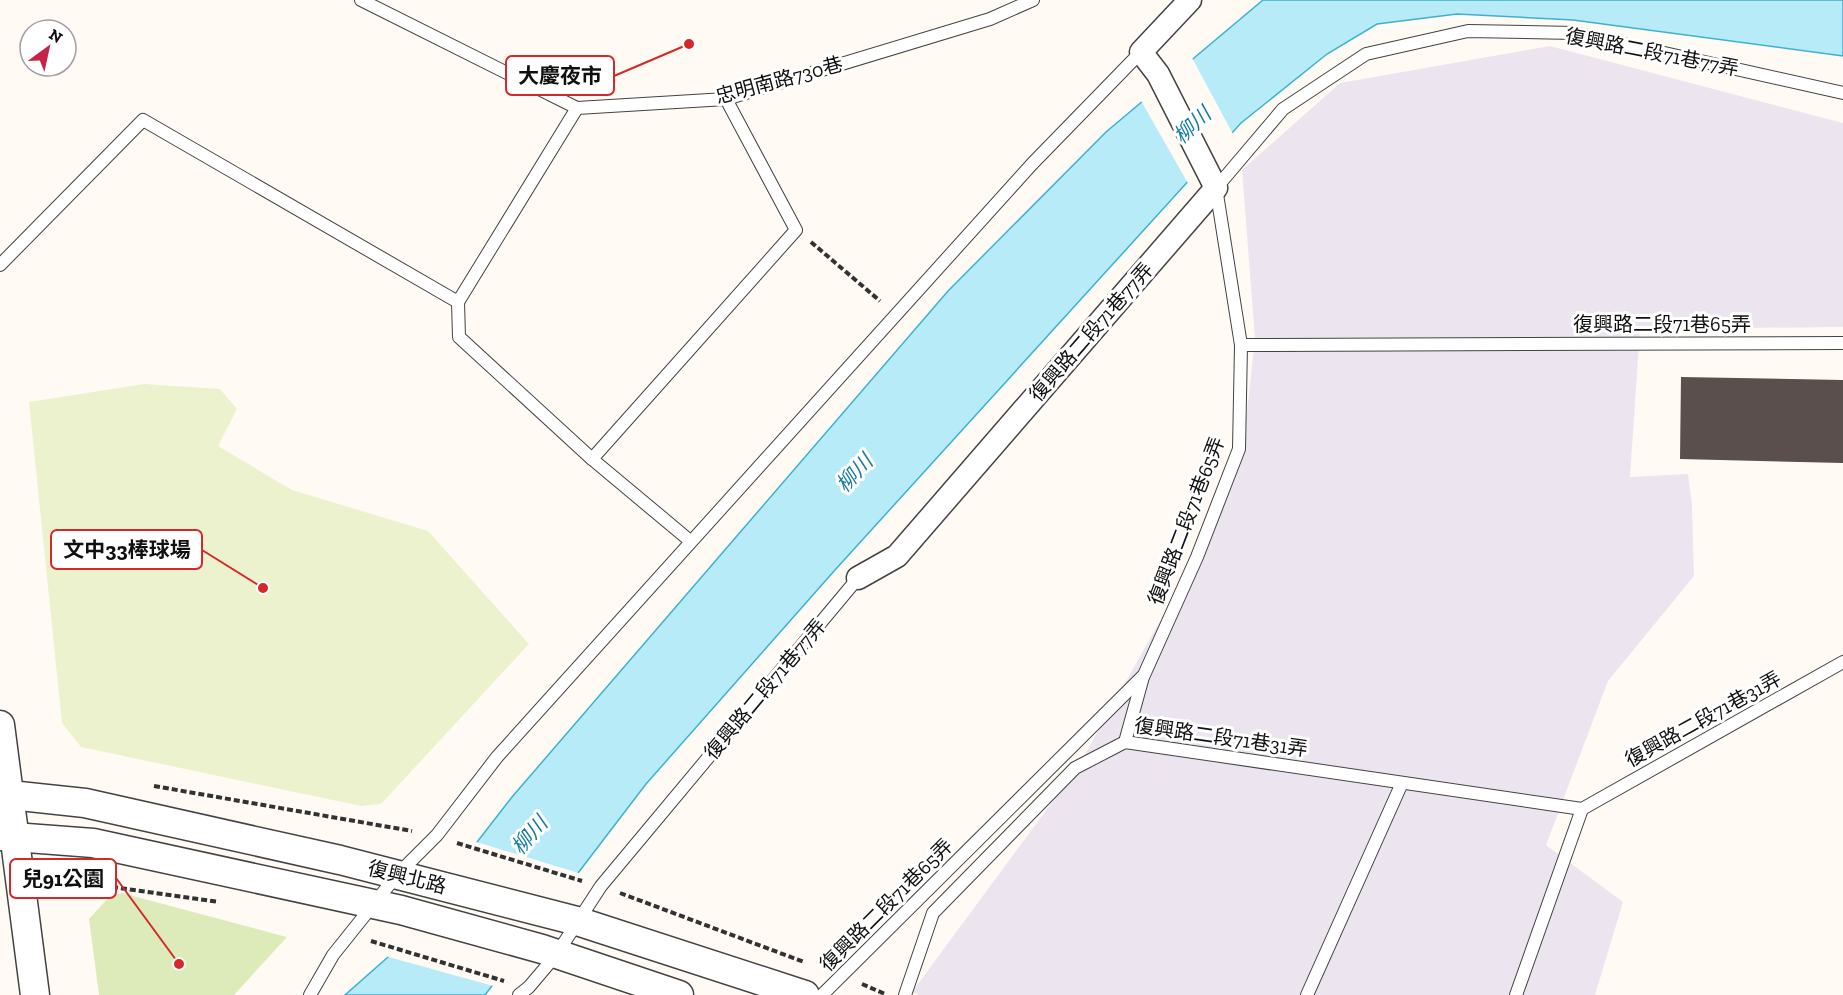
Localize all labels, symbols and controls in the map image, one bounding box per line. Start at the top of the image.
north arrow [18,18,78,78]
street label: 復興路二段71巷77弄 [1563,23,1741,81]
text: N [46,25,66,47]
street label: 忠明南路730巷 [713,51,845,109]
callout: 大慶夜市 [506,56,614,95]
text: 大慶夜市 [518,63,602,88]
water label: 柳川 [1168,100,1217,148]
street label: 復興路二段71巷77弄 [1024,258,1158,406]
street label: 復興路二段71巷65弄 [1573,312,1751,336]
street label: 復興路二段71巷65弄 [1143,434,1229,608]
water label: 柳川 [831,448,879,497]
callout: 文中33棒球場 [51,530,202,569]
text: 文中33棒球場 [63,537,191,562]
street label: 復興路二段71巷77弄 [699,614,831,764]
street label: 復興路二段71巷31弄 [1621,666,1785,772]
street label: 復興路二段71巷31弄 [1133,713,1309,761]
water label: 柳川 [506,809,554,859]
street label: 復興路二段71巷65弄 [815,834,957,976]
street label: 復興北路 [365,856,449,898]
callout: 兒91公園 [10,859,116,898]
text: 兒91公園 [22,866,104,891]

